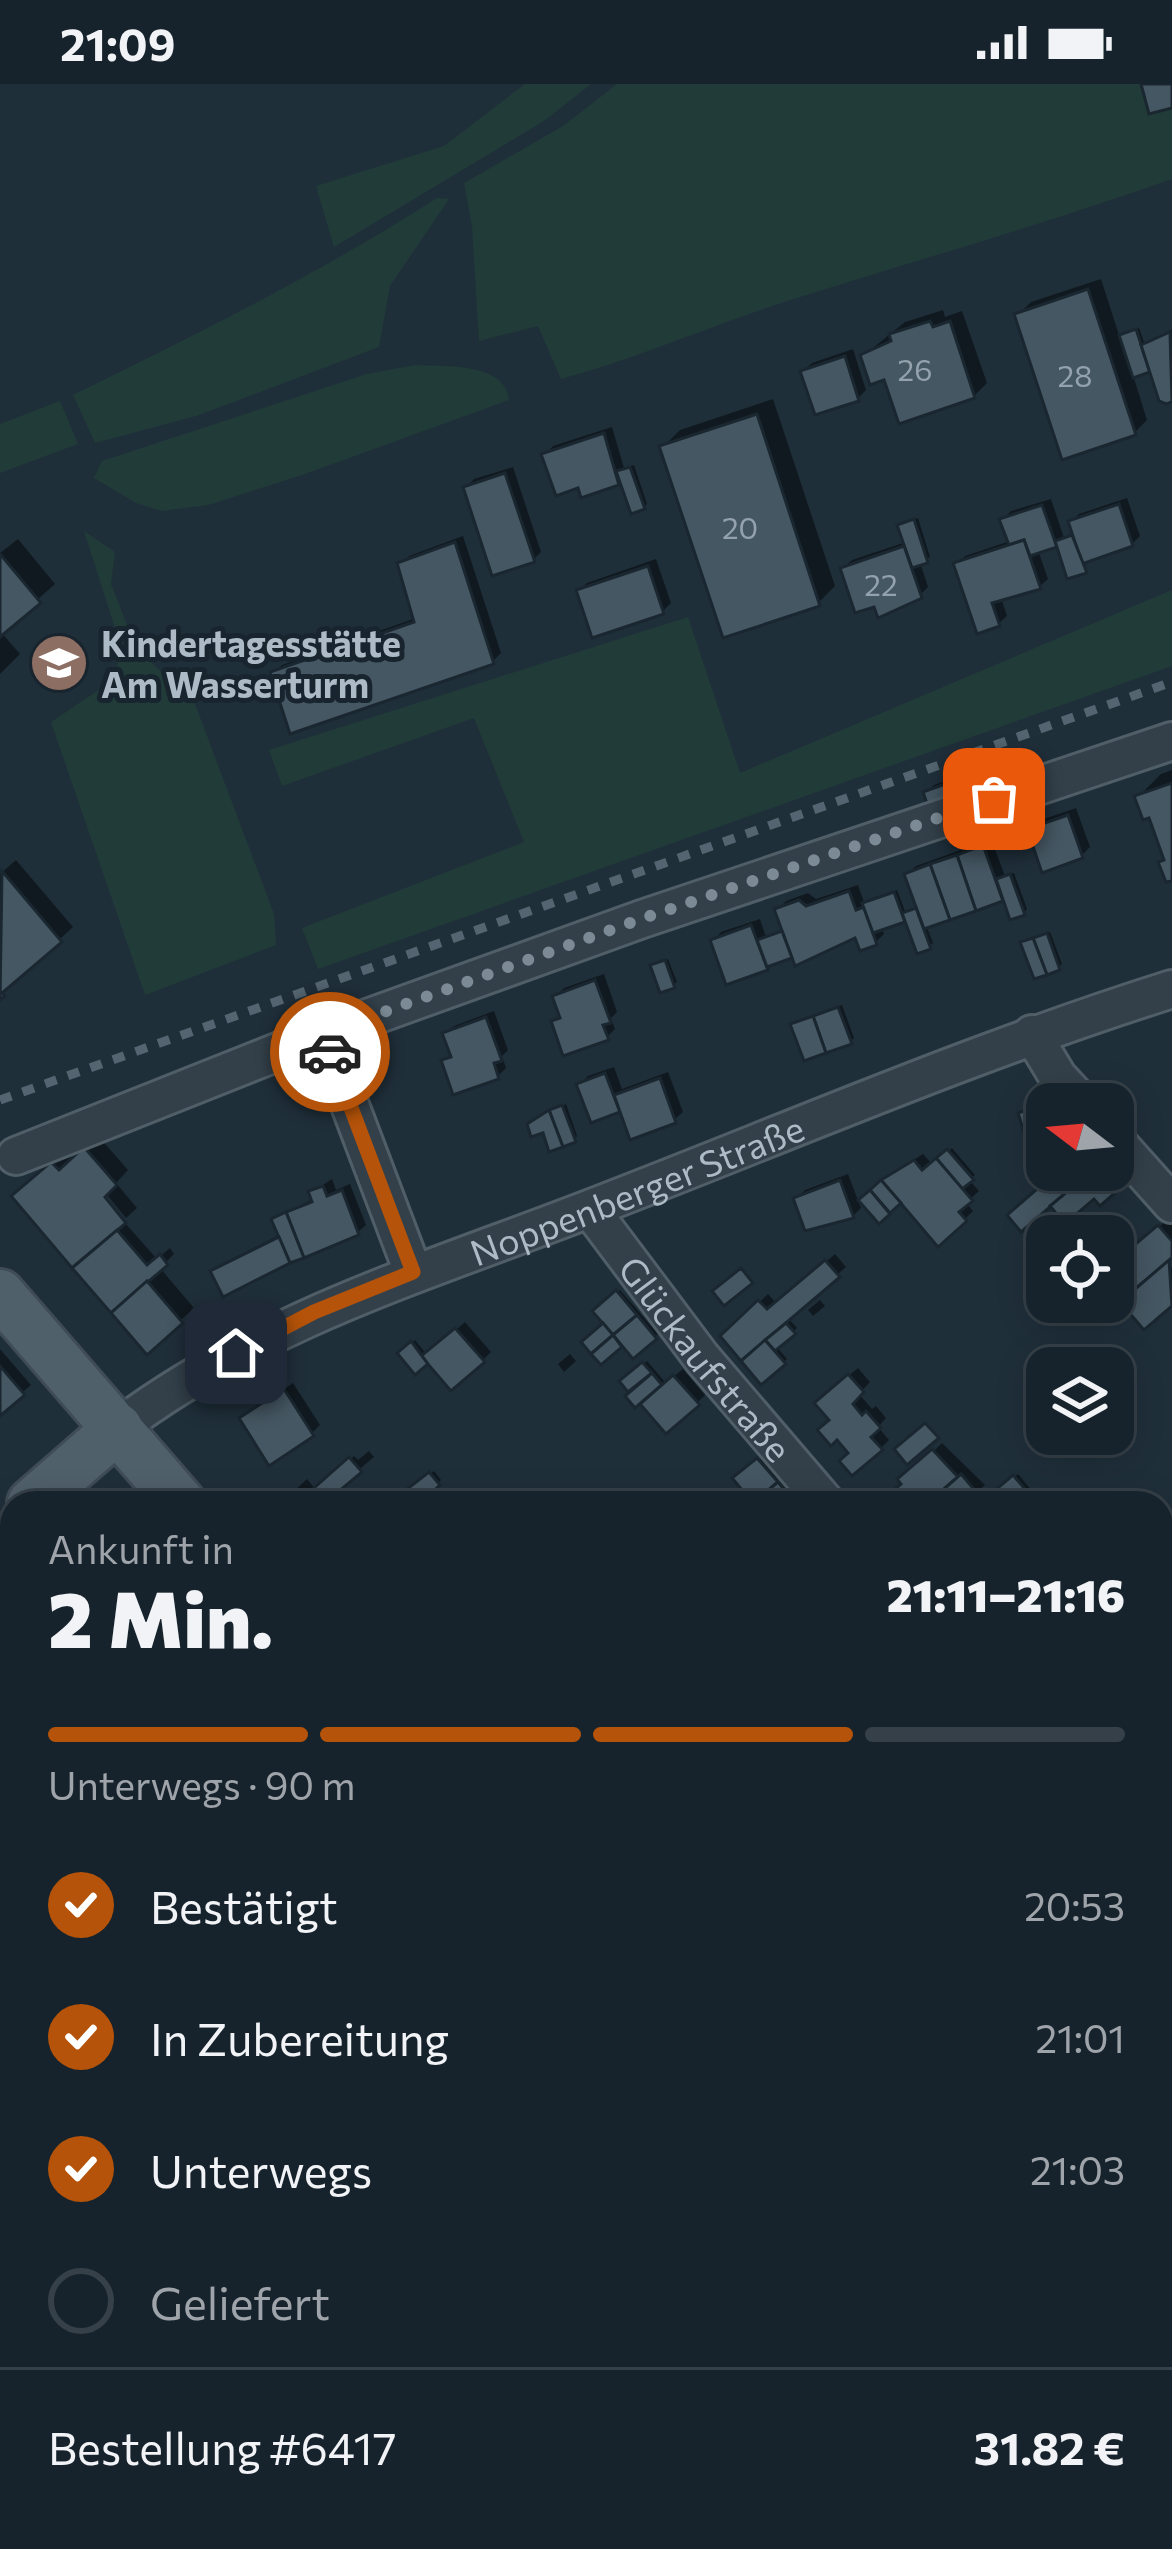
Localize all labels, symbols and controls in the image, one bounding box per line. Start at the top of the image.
text: 21:09 [60,15,176,70]
house number: 26 [898,350,932,387]
house number: 28 [1058,356,1092,393]
house number: 20 [722,508,758,545]
house number: 22 [864,565,898,602]
place label: Kindertagesstätte Am Wasserturm [101,620,401,705]
school or university icon: Kindertagesstätte Am Wasserturm [28,632,90,694]
pin [943,748,1045,850]
icon: bag [961,766,1027,832]
courier [270,992,390,1112]
icon: car [297,1019,363,1085]
north arrow [1026,1083,1134,1191]
map controls [1026,1083,1134,1455]
street label: Noppenberger Straße [464,1104,810,1274]
button: locate [1026,1215,1134,1323]
street label: Glückaufstraße [611,1247,802,1469]
pin [185,1302,287,1404]
icon: home [203,1320,269,1386]
button: layers [1026,1347,1134,1455]
text: Ankunft in [48,1524,234,1572]
text: 21:11–21:16 [887,1566,1125,1621]
text: 2 Min. [48,1569,273,1664]
text: Unterwegs · 90 m [48,1760,355,1808]
icon: check [48,1872,114,1938]
text: Bestätigt [150,1878,338,1933]
text: 20:53 [1024,1881,1125,1929]
icon: check [48,2004,114,2070]
text: In Zubereitung [150,2010,449,2065]
text: 21:01 [1035,2013,1125,2061]
icon: check [48,2136,114,2202]
text: Unterwegs [150,2142,372,2197]
text: 21:03 [1030,2145,1125,2193]
text: Geliefert [150,2274,330,2329]
text: Bestellung #6417 [48,2419,396,2474]
text: 31.82 € [974,2419,1125,2474]

